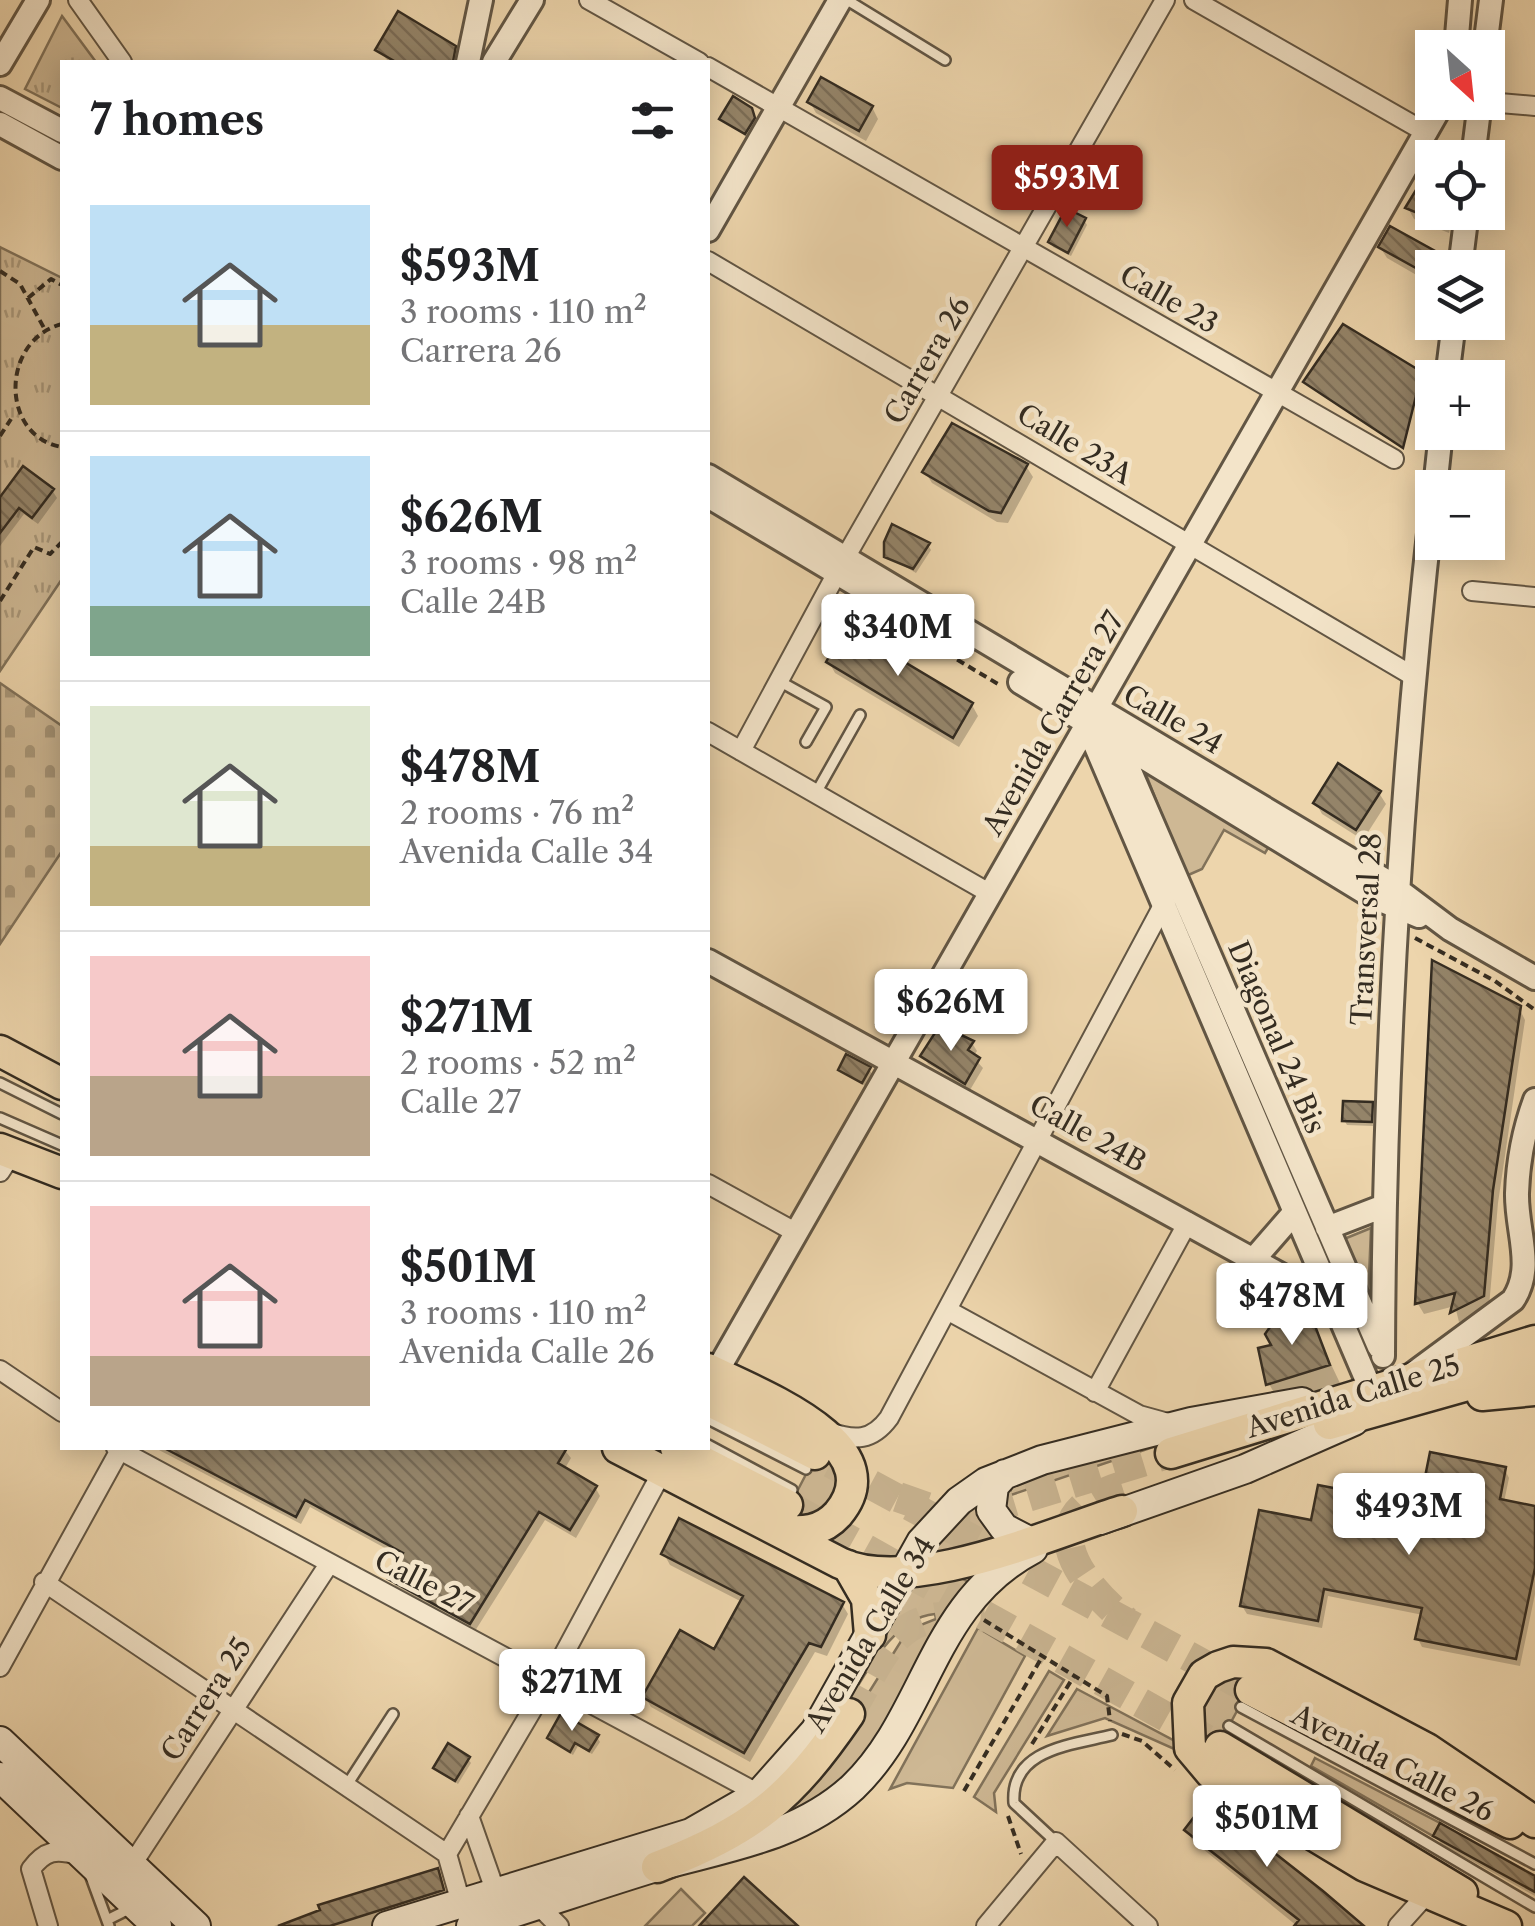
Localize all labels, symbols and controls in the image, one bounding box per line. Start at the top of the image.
north arrow [1415,30,1505,120]
map controls [1415,30,1505,560]
icon: filters [625,93,680,148]
text: 7 homes [90,94,264,146]
button: locate [1415,140,1505,230]
pin: $593M [997,145,1137,230]
text: $593M [1014,158,1120,197]
text: $593M [400,240,540,292]
icon: home [170,245,290,365]
button: layers [1415,250,1505,340]
street label: Calle 23 [1114,257,1224,341]
street label: Carrera 26 [877,290,977,430]
text: 3 rooms · 110 m² [400,292,647,331]
text: Carrera 26 [400,331,562,370]
button: + [1415,360,1505,450]
street label: Calle 23A [1011,396,1140,492]
button: − [1415,470,1505,560]
text: $626M [400,491,543,543]
icon: home [170,496,290,616]
text: 3 rooms · 98 m² [400,543,637,582]
text: Calle 24B [400,582,546,621]
pin: $340M [828,594,968,679]
street label: Avenida Carrera 27 [975,605,1131,842]
text: $340M [843,607,953,646]
street label: Calle 24 [1118,677,1228,761]
text: $478M [400,741,541,793]
icon: home [170,746,290,866]
text: 2 rooms · 76 m² [400,793,634,832]
text: Avenida Calle 34 [400,832,654,871]
street label: Transversal 28 [1344,832,1388,1026]
street label: Diagonal 24 Bis [1221,936,1333,1138]
pin: $626M [881,969,1021,1054]
text: $626M [897,982,1006,1021]
text: $271M [400,991,534,1043]
icon: home [170,996,290,1116]
text: 2 rooms · 52 m² [400,1043,636,1082]
text: Calle 27 [400,1082,521,1121]
street label: Calle 24B [1024,1087,1152,1179]
text: $501M [400,1241,537,1293]
icon: home [170,1246,290,1366]
pin: $478M [1222,1263,1362,1348]
text: $478M [1238,1276,1346,1315]
text: 3 rooms · 110 m² [400,1293,647,1332]
text: Avenida Calle 26 [400,1332,655,1371]
street label: Avenida Calle 25 [1241,1347,1464,1445]
pin: $493M [1339,1473,1479,1558]
text: $493M [1355,1486,1463,1525]
street label: Avenida Calle 34 [798,1530,942,1739]
street label: Calle 27 [369,1543,479,1621]
street label: Carrera 25 [154,1631,258,1767]
pin: $271M [502,1649,642,1734]
text: $271M [521,1662,623,1701]
street label: Avenida Calle 26 [1285,1697,1500,1829]
pin: $501M [1197,1785,1337,1870]
text: $501M [1215,1798,1319,1837]

